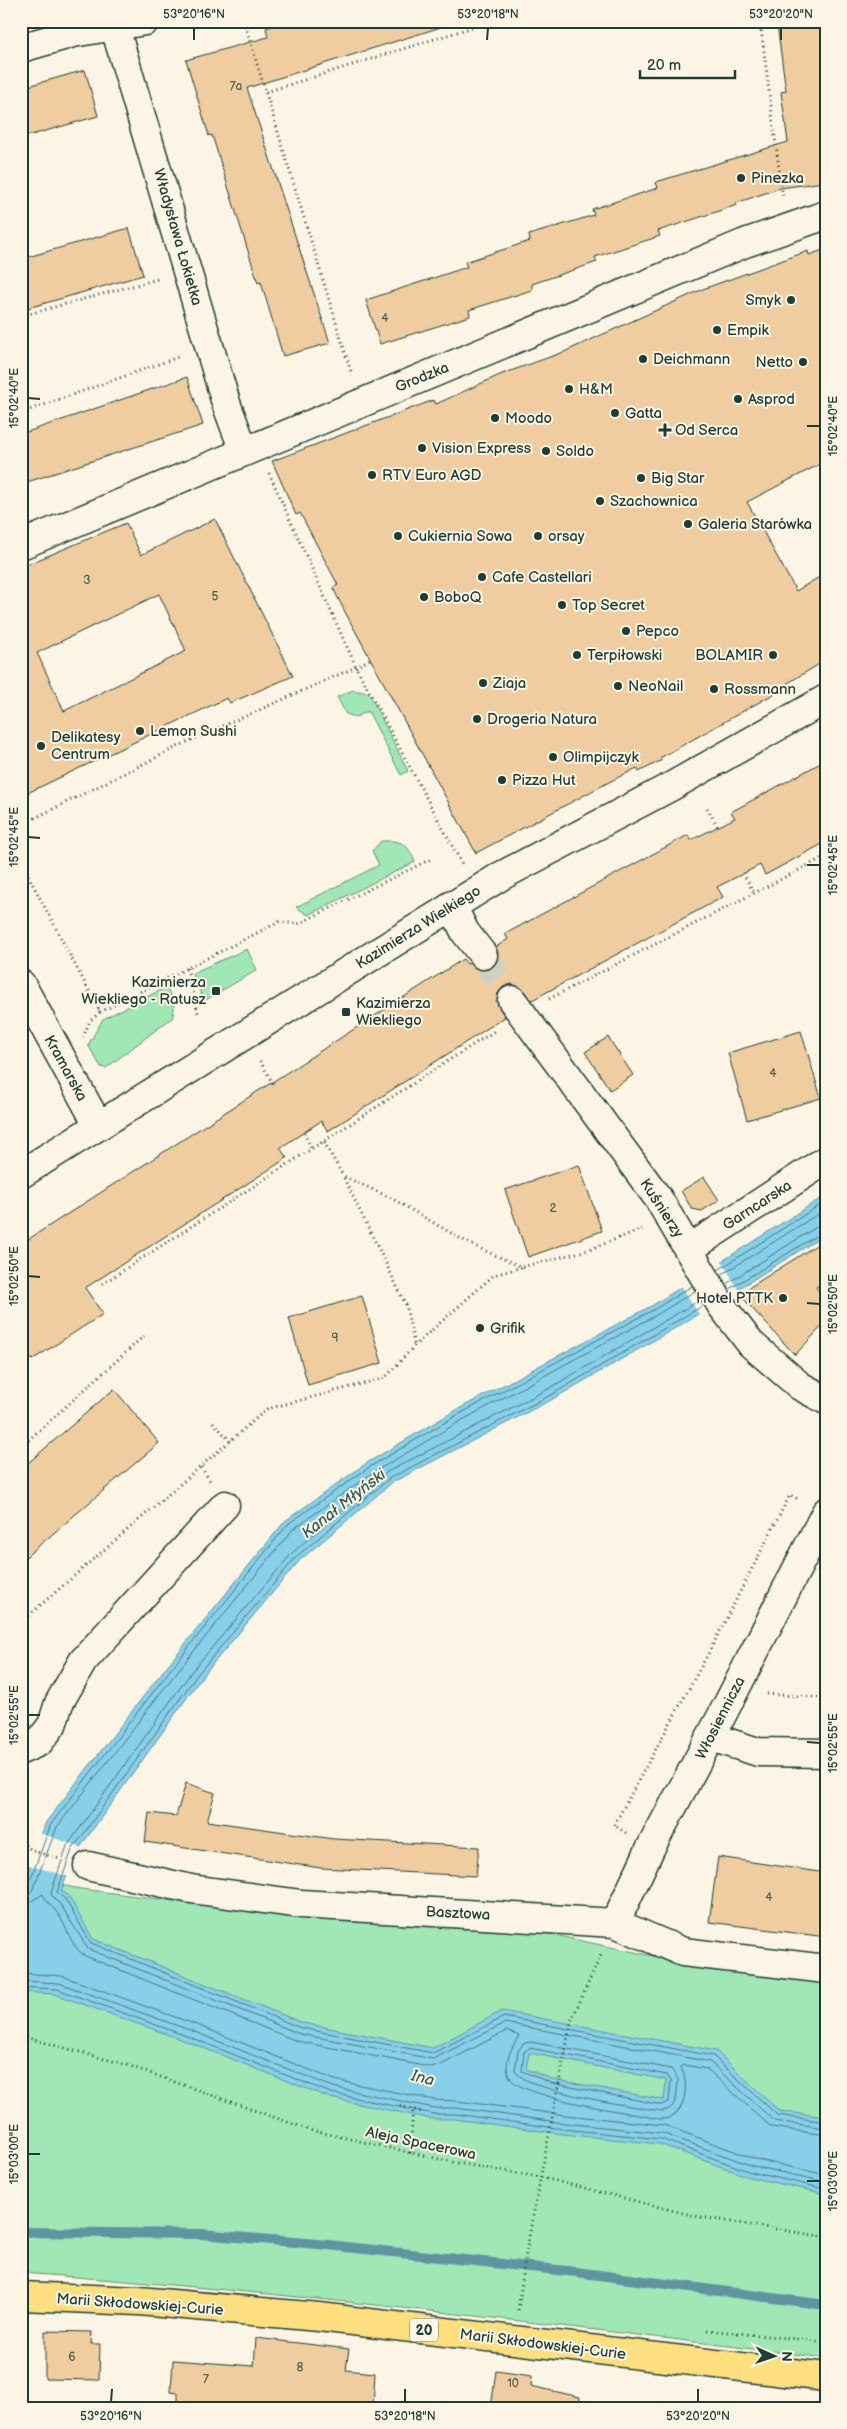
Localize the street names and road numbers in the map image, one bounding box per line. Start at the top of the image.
street label: Władysława Łokietka [149,166,206,308]
street label: Grodzka [393,358,452,397]
street label: Kazimierza Wielkiego [352,881,484,974]
street label: Kramarska [40,1032,91,1105]
street label: Kuśnierzy [635,1175,688,1242]
street label: Garncarska [719,1176,795,1235]
street label: Włosiennicza [691,1674,749,1763]
street label: Basztowa [425,1902,491,1925]
street label: Aleja Spacerowa [364,2123,478,2164]
street label: Marii Skłodowskiej-Curie [56,2289,224,2320]
road number: 20 [410,2318,438,2342]
street label: Marii Skłodowskiej-Curie [459,2325,627,2364]

